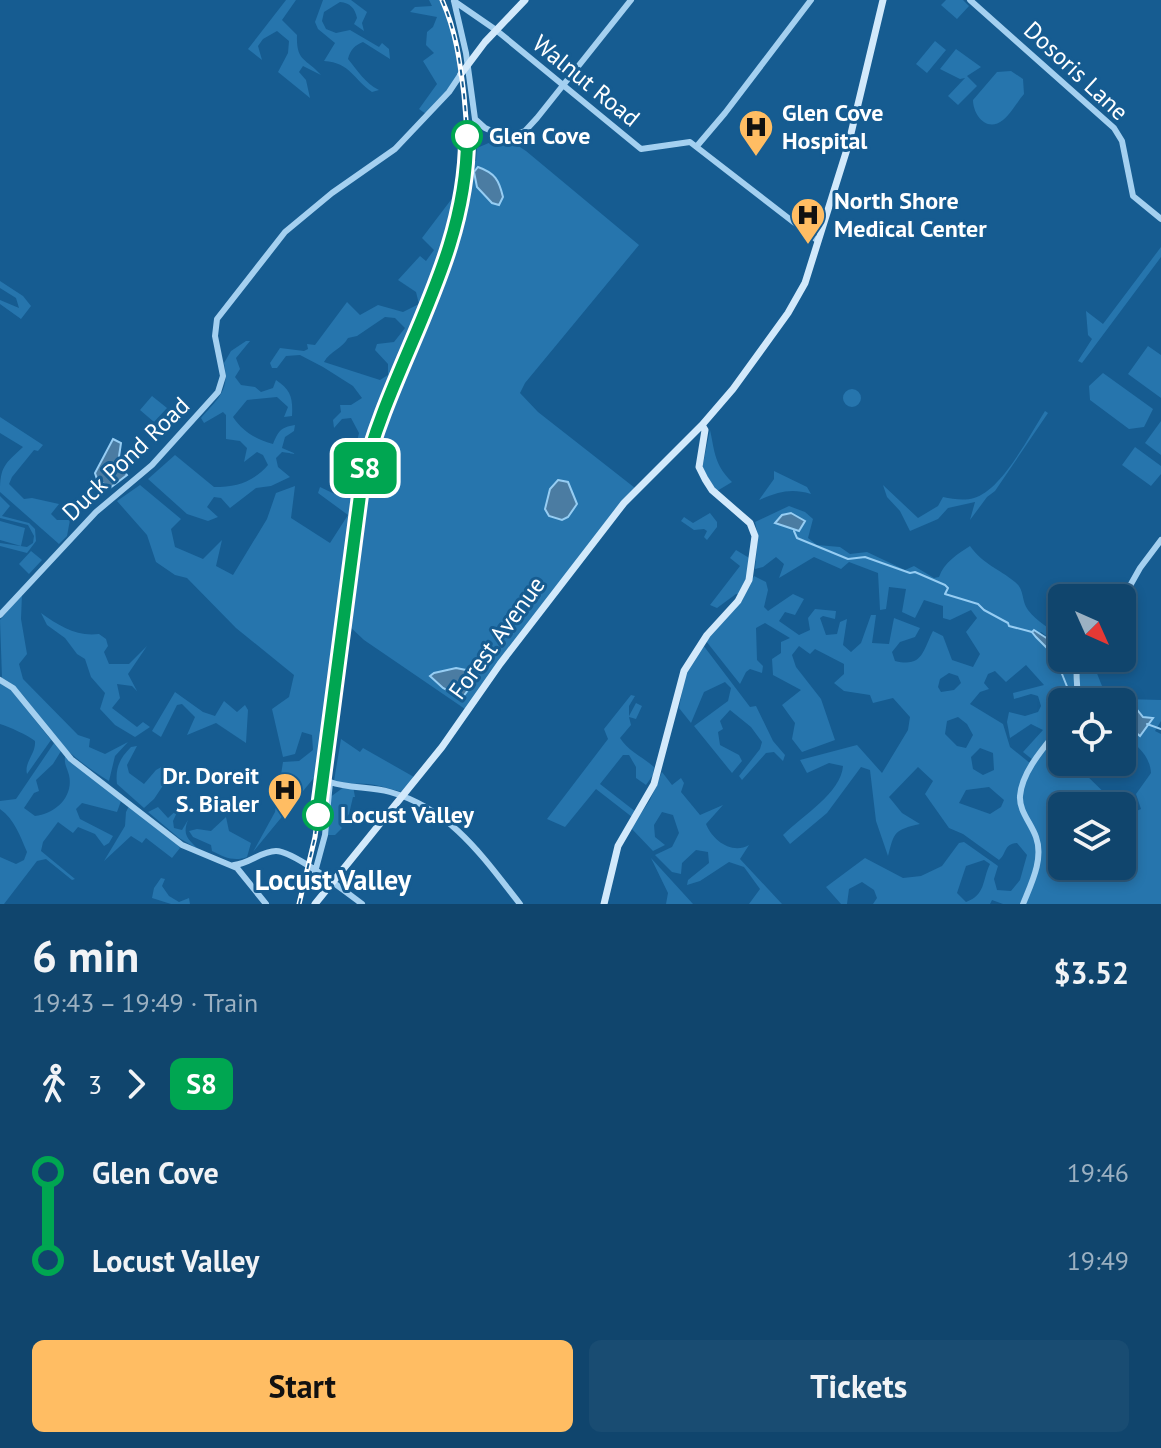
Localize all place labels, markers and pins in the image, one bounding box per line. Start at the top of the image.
place label: Glen Cove Hospital [782,97,883,156]
hospital icon: Glen Cove Hospital [737,108,775,158]
place label: Glen Cove [489,120,590,151]
marker: Glen Cove [452,121,482,151]
place label: North Shore Medical Center [834,185,987,244]
hospital icon: North Shore Medical Center [789,196,827,246]
place label: Dr. Doreit S. Bialer [162,760,260,819]
hospital icon: Dr. Doreit S. Bialer [266,771,304,821]
place label: Locust Valley [340,799,474,830]
marker: Locust Valley [303,800,333,830]

